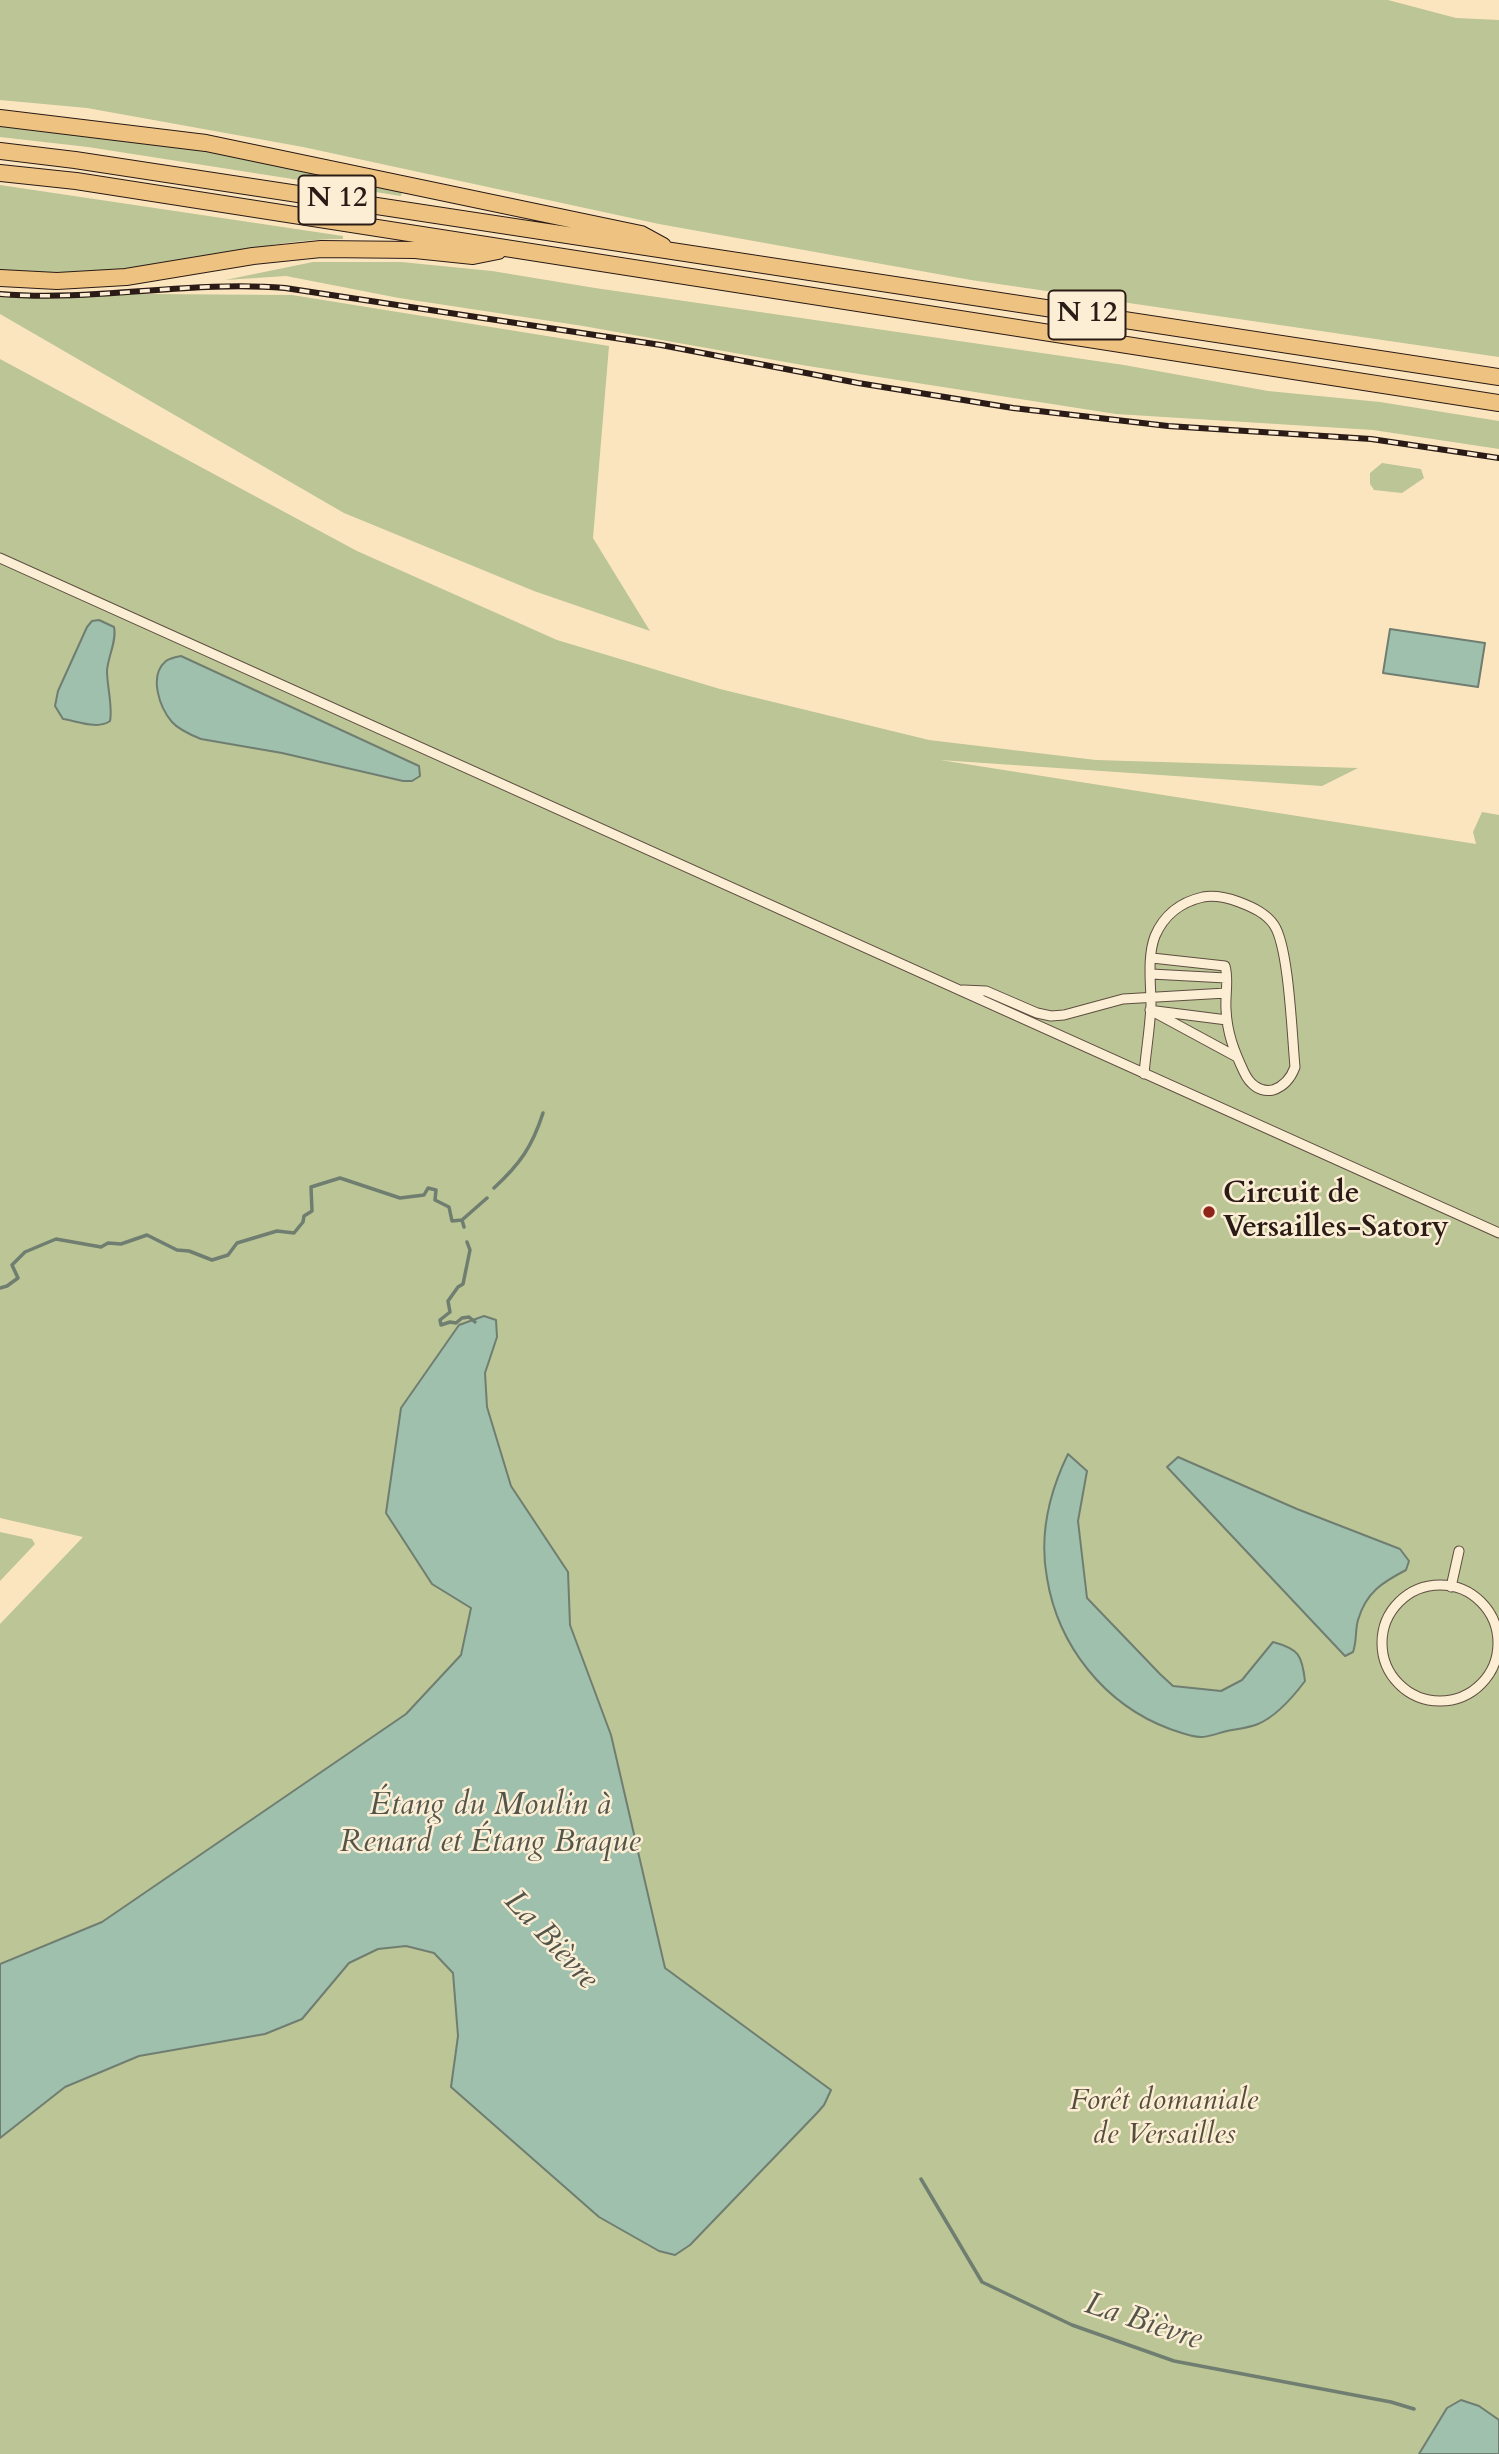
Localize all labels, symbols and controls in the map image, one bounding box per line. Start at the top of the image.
road number: N 12 [298,176,376,224]
road number: N 12 [1048,290,1126,340]
place label: Circuit de Versailles-Satory [1223,1177,1449,1248]
marker: Circuit de Versailles-Satory [1201,1204,1217,1220]
water label: Étang du Moulin à Renard et Étang Braque [339,1788,641,1863]
water label: La Bièvre [495,1884,605,1998]
park label: Forêt domaniale de Versailles [1070,2084,1258,2154]
water label: La Bièvre [1080,2286,1206,2360]

